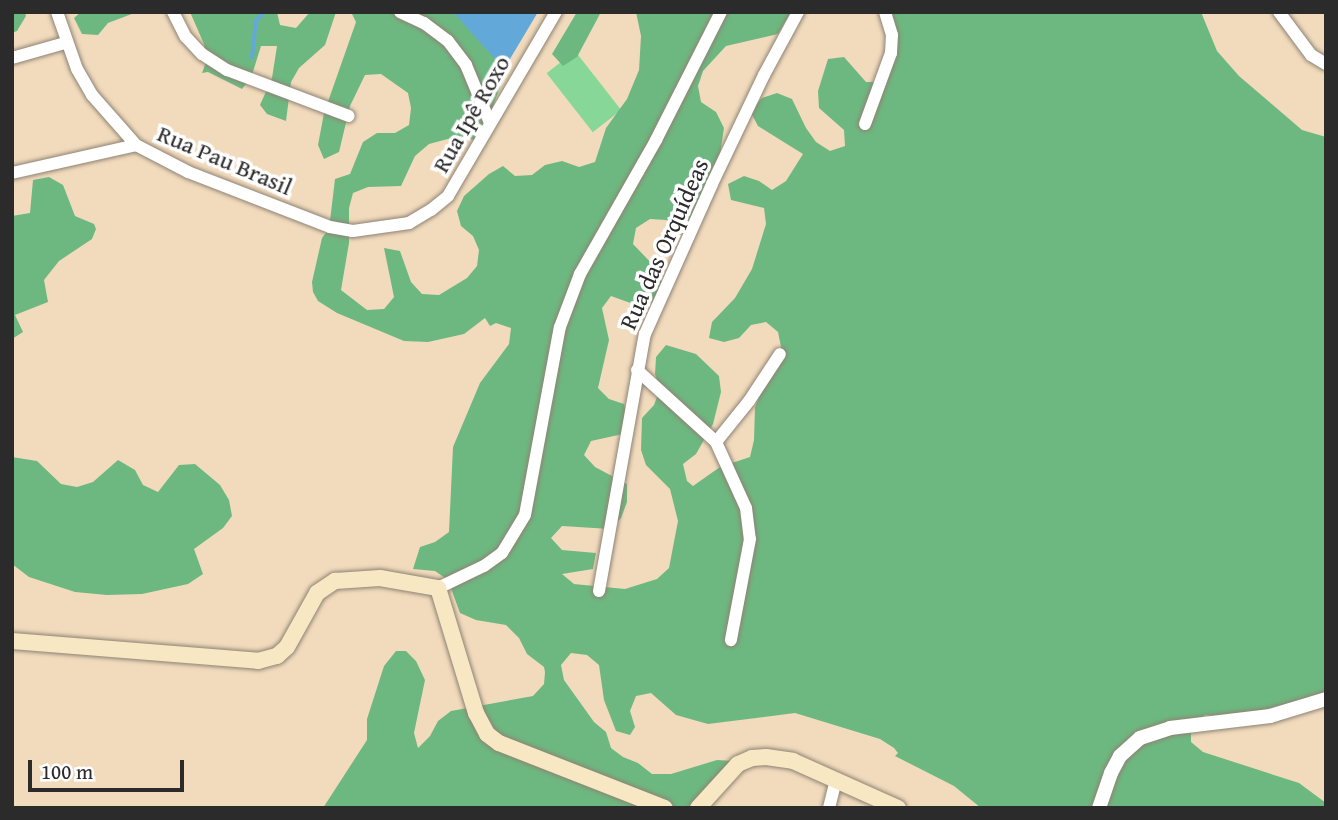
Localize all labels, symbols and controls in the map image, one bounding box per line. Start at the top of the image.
street label: Rua Ipê Roxo [426,51,516,177]
street label: Rua Pau Brasil [153,119,297,201]
street label: Rua das Orquídeas [613,154,715,334]
scale bar [32,746,187,790]
text: 100 m [41,756,93,787]

